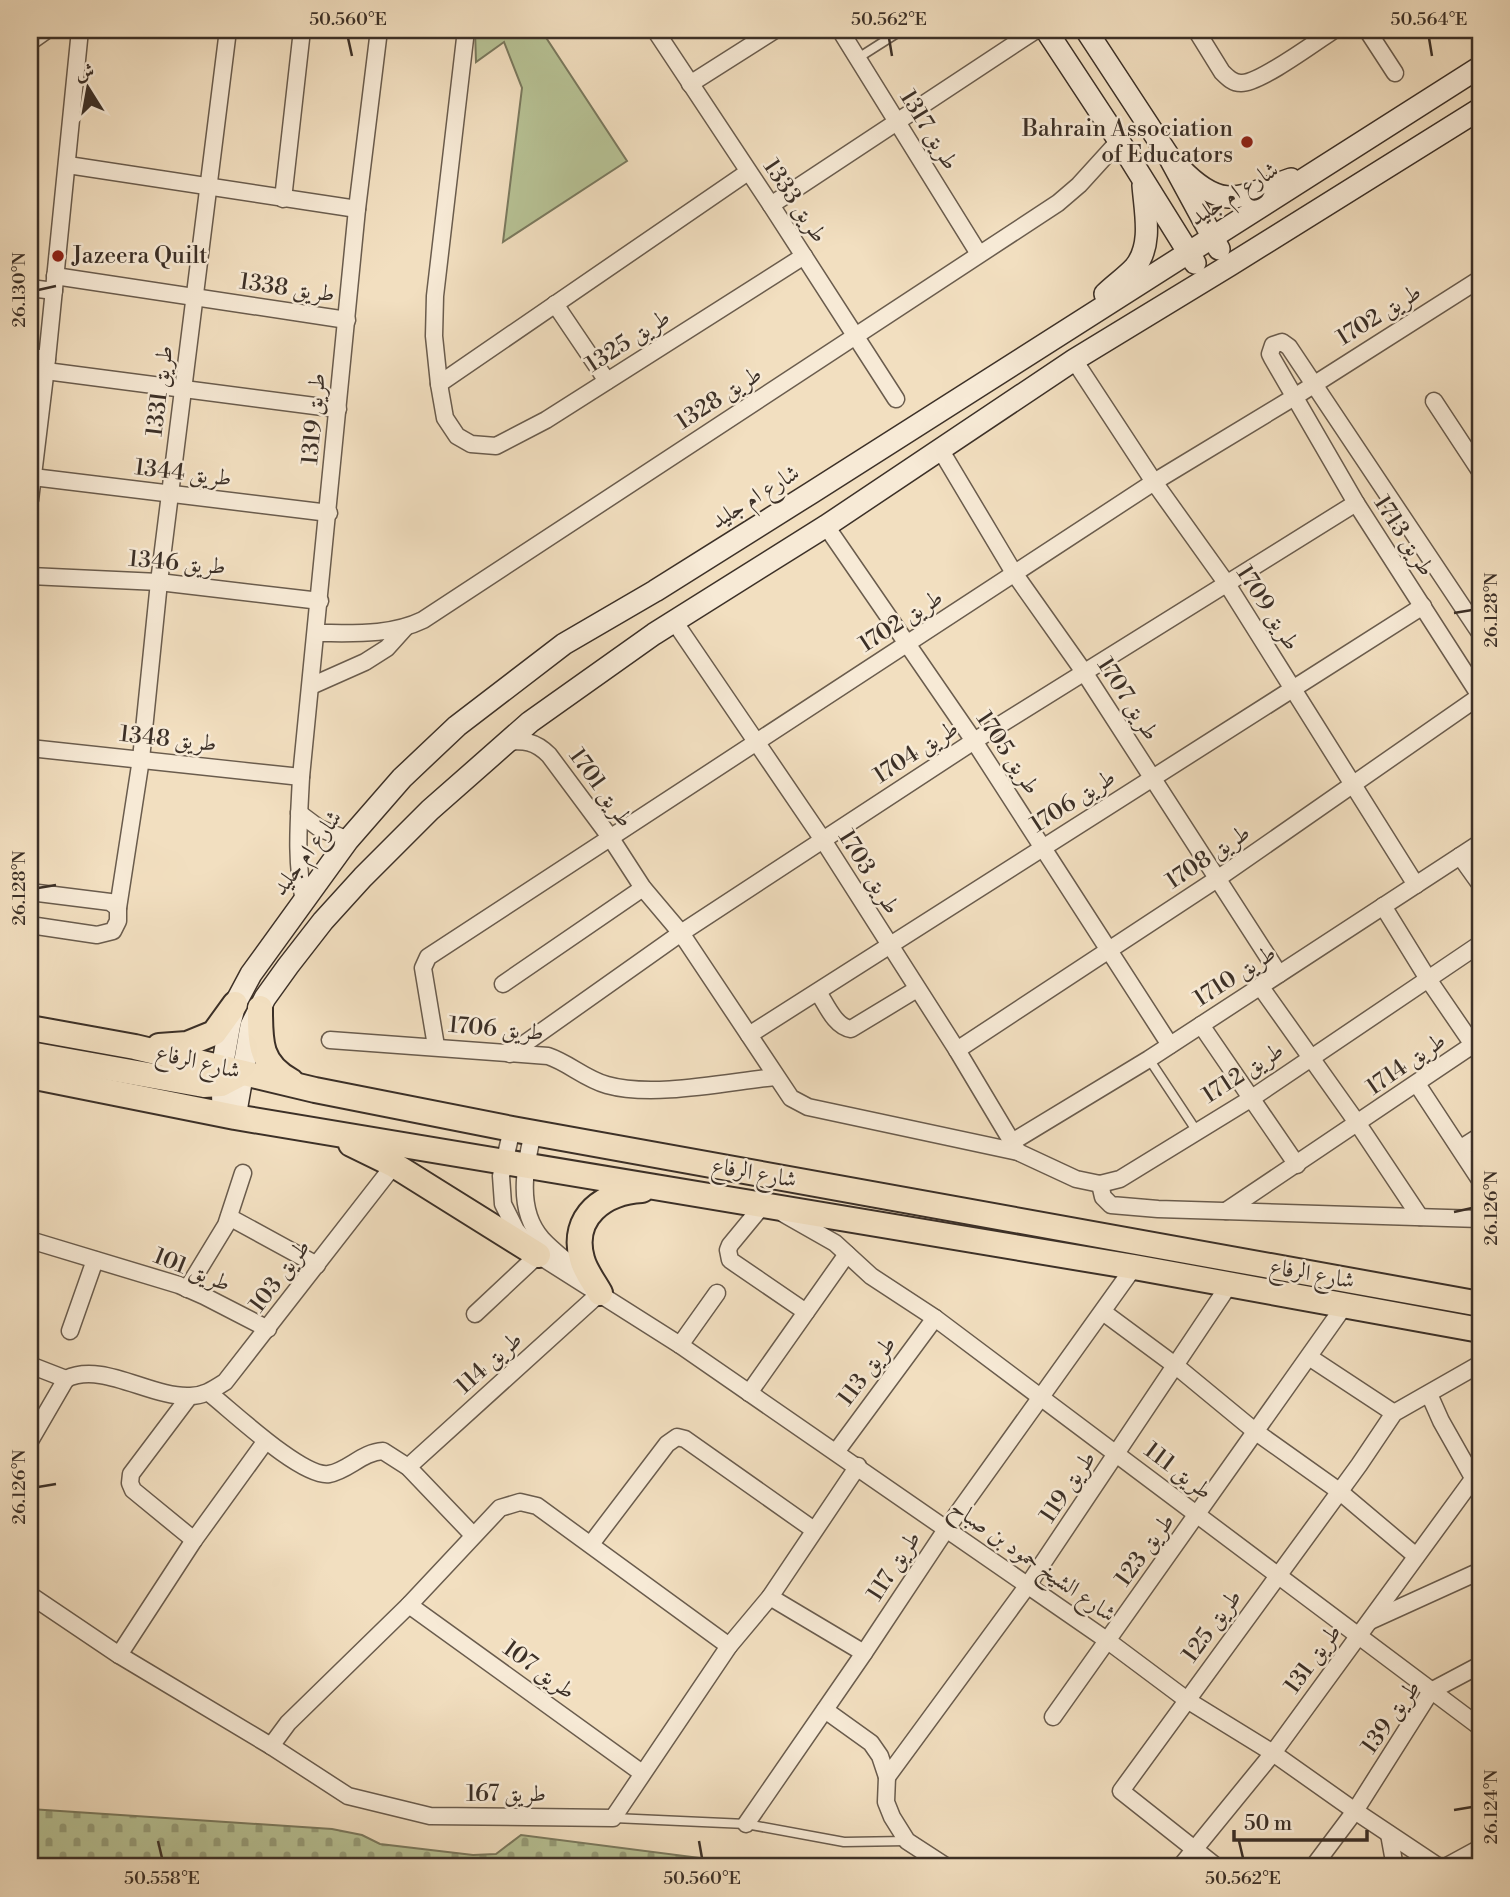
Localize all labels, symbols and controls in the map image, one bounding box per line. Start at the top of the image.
text: 50.560°E [309,8,387,31]
text: 50.562°E [851,8,927,31]
text: 50.564°E [1391,8,1467,31]
north arrow [52,52,122,122]
text: ش [73,59,96,86]
street label: طريق 1317 [893,85,965,175]
place label: Bahrain Association of Educators [1021,115,1233,169]
marker: Bahrain Association of Educators [1239,134,1255,150]
street label: طريق 1333 [757,154,833,248]
street label: شارع ام جليد [1184,156,1286,237]
place label: Jazeera Quilt [71,242,208,270]
marker: Jazeera Quilt [50,248,66,264]
text: 26.130°N [8,252,31,328]
street label: طريق 1338 [237,267,337,309]
street label: طريق 1702 [1331,278,1427,352]
street label: طريق 1325 [580,303,676,379]
street label: طريق 1331 [141,344,179,438]
street label: طريق 1328 [671,360,767,436]
street label: طريق 1319 [296,372,332,466]
street label: طريق 1344 [133,453,233,493]
street label: شارع ام جليد [705,459,807,540]
street label: طريق 1713 [1368,490,1440,582]
street label: طريق 1346 [127,545,227,581]
street label: طريق 1709 [1230,560,1306,656]
text: 26.128°N [1480,572,1503,647]
street label: طريق 1702 [854,584,948,658]
street label: طريق 1707 [1091,652,1165,746]
street label: طريق 1705 [970,706,1046,800]
street label: طريق 1704 [868,714,964,790]
street label: طريق 1348 [118,720,218,758]
street label: طريق 1701 [563,743,639,833]
street label: طريق 1706 [1025,763,1121,839]
street label: شارع ام جليد [266,805,352,904]
street label: طريق 1708 [1160,819,1256,895]
street label: طريق 1703 [832,825,906,919]
text: 26.128°N [8,850,31,925]
street label: طريق 1710 [1189,939,1281,1013]
street label: طريق 1706 [447,1011,545,1047]
street label: طريق 1714 [1361,1027,1451,1101]
street label: طريق 1712 [1197,1036,1289,1110]
street label: شارع الرفاع [152,1039,243,1090]
street label: شارع الرفاع [708,1152,799,1199]
text: 26.126°N [1480,1170,1503,1245]
street label: طريق 103 [244,1234,316,1318]
street label: طريق 101 [149,1242,235,1298]
street label: شارع الرفاع [1266,1253,1357,1300]
street label: طريق 114 [450,1326,528,1400]
street label: طريق 113 [832,1331,902,1411]
street label: طريق 111 [1138,1436,1218,1506]
street label: طريق 119 [1034,1446,1102,1528]
text: 26.126°N [8,1449,31,1524]
street label: شارع الشيخ حمود بن صباح [941,1493,1121,1633]
street label: طريق 123 [1109,1508,1181,1592]
street label: طريق 117 [861,1526,927,1606]
street label: طريق 125 [1176,1584,1248,1668]
street label: طريق 131 [1279,1619,1347,1699]
street label: طريق 107 [497,1634,581,1706]
street label: طريق 139 [1356,1675,1426,1759]
text: 26.124°N [1480,1769,1503,1844]
street label: طريق 167 [466,1780,546,1808]
scale bar [1234,1799,1366,1843]
text: 50 m [1244,1811,1292,1837]
text: 50.558°E [124,1867,200,1890]
text: 50.560°E [663,1867,741,1890]
text: 50.562°E [1205,1867,1281,1890]

